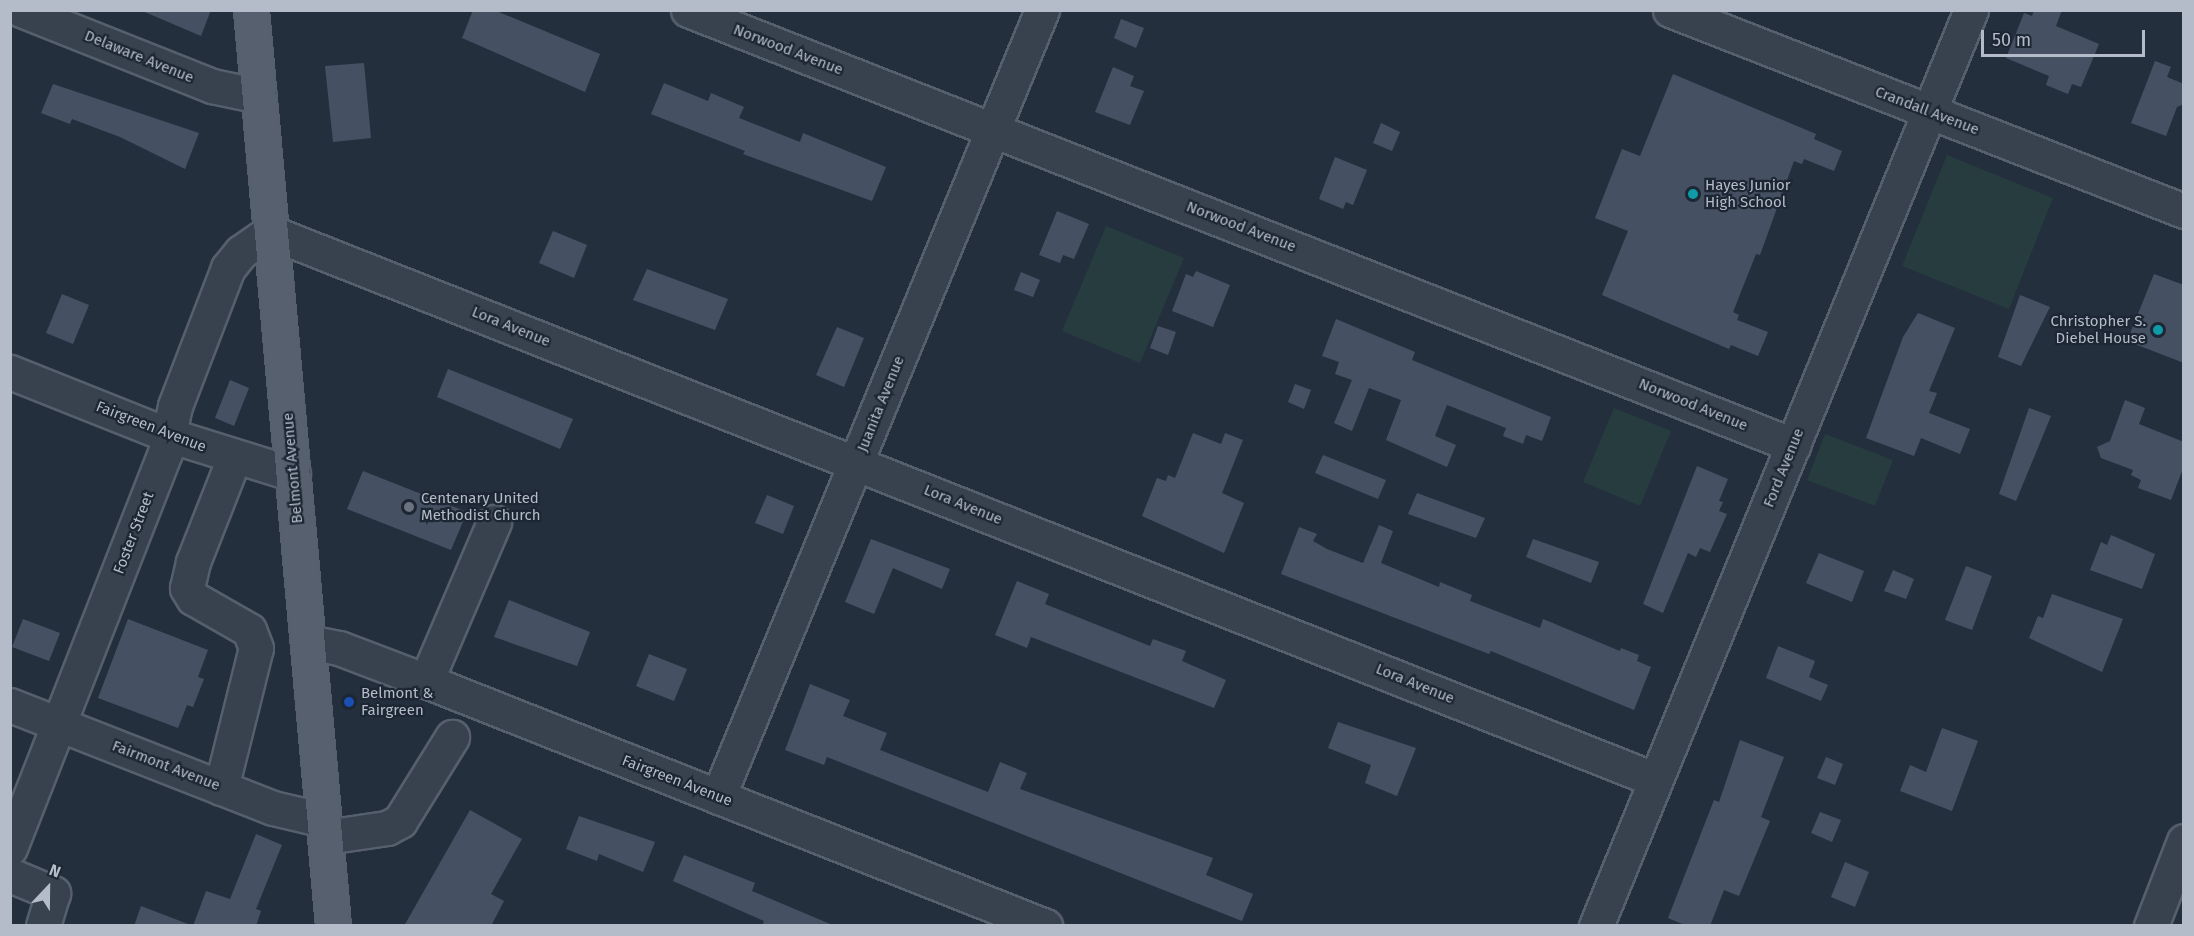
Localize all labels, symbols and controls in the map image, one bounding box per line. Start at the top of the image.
scale bar [1984,18,2148,56]
street label: Norwood Avenue [731,21,845,79]
street label: Delaware Avenue [82,27,196,87]
text: 50 m [1992,29,2031,51]
street label: Crandall Avenue [1872,83,1982,139]
place label: Hayes Junior High School [1705,176,1790,211]
marker: Hayes Junior High School [1686,187,1700,201]
street label: Norwood Avenue [1184,198,1298,256]
street label: Lora Avenue [469,303,553,351]
place label: Christopher S. Diebel House [2051,312,2146,347]
marker: Christopher S. Diebel House [2151,323,2165,337]
street label: Juanita Avenue [854,353,908,455]
street label: Norwood Avenue [1636,375,1750,435]
street label: Fairgreen Avenue [93,398,209,456]
street label: Belmont Avenue [279,412,307,524]
street label: Ford Avenue [1760,426,1808,510]
street label: Lora Avenue [921,481,1005,529]
street label: Foster Street [110,489,158,577]
place label: Centenary United Methodist Church [421,489,540,524]
marker: Centenary United Methodist Church [402,500,416,514]
street label: Lora Avenue [1373,660,1457,708]
place label: Belmont & Fairgreen [361,684,433,719]
marker: Belmont & Fairgreen [342,695,356,709]
street label: Fairmont Avenue [109,737,223,795]
street label: Fairgreen Avenue [619,752,735,810]
north arrow [18,858,78,918]
text: N [46,860,63,882]

